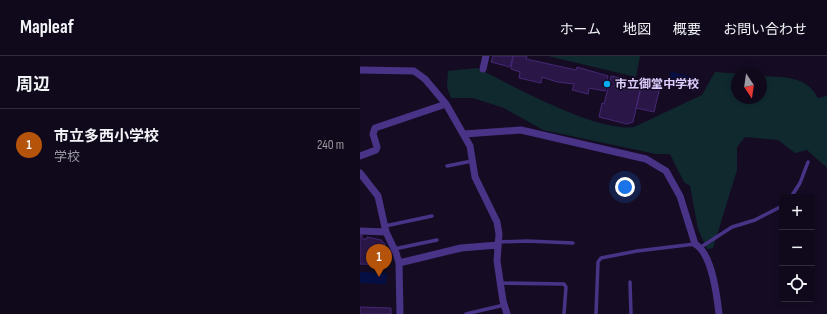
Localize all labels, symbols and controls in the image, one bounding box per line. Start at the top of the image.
text: Mapleaf [20,16,74,39]
text: ホーム [559,21,601,38]
text: 地図 [623,21,651,38]
text: 概要 [673,21,701,38]
text: お問い合わせ [723,21,807,38]
north arrow [731,68,767,104]
text: 周辺 [16,75,50,95]
place label: 市立御堂中学校 [615,77,699,92]
marker: 市立御堂中学校 [602,79,612,89]
text: 市立多西小学校 [54,127,159,146]
text: 1 [26,137,32,153]
text: 240 m [317,137,344,153]
text: 学校 [54,149,80,165]
your location [615,177,635,197]
map controls [779,194,815,302]
button: + [779,194,815,230]
button: − [779,230,815,266]
pin: 1 [366,244,392,277]
button: locate [779,266,815,302]

